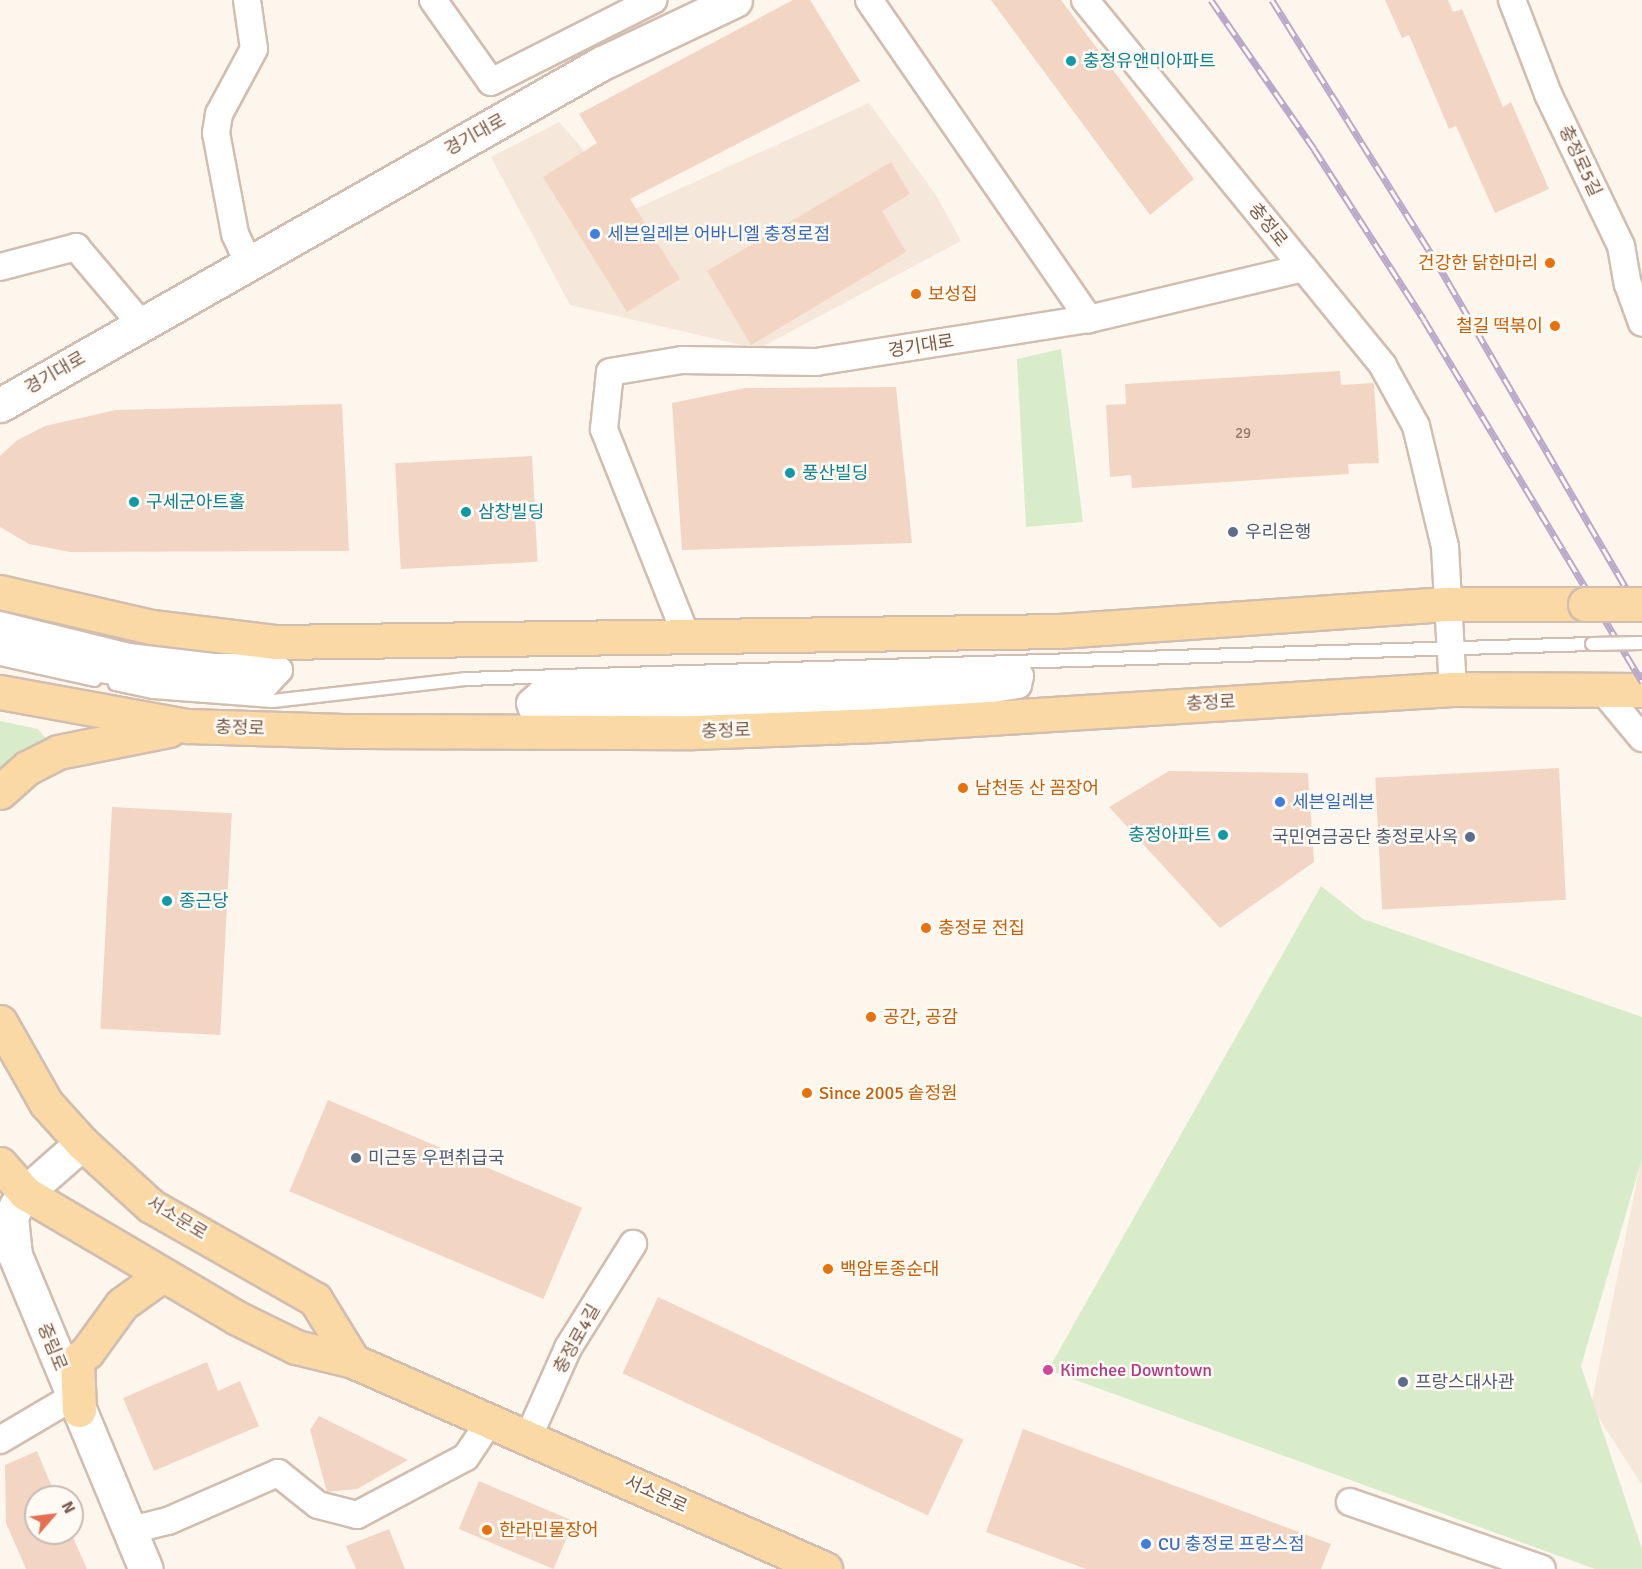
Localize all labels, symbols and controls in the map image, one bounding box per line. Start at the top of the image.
place label: 충정유앤미아파트 [1083,50,1215,72]
marker: 충정유앤미아파트 [1064,54,1078,68]
street label: 경기대로 [441,109,509,161]
street label: 충정로5길 [1554,122,1606,200]
street label: 충정로 [1244,199,1292,251]
place label: 세븐일레븐 어바니엘 충정로점 [607,223,830,245]
marker: 세븐일레븐 어바니엘 충정로점 [588,227,602,241]
place label: 건강한 닭한마리 [1418,252,1538,274]
marker: 건강한 닭한마리 [1543,256,1557,270]
place label: 보성집 [928,283,978,305]
marker: 보성집 [909,287,923,301]
place label: 철길 떡볶이 [1456,315,1543,337]
marker: 철길 떡볶이 [1548,319,1562,333]
street label: 경기대로 [887,330,955,362]
street label: 경기대로 [21,347,89,399]
house number: 29 [1235,425,1251,443]
place label: 풍산빌딩 [802,462,868,484]
marker: 풍산빌딩 [783,466,797,480]
place label: 구세군아트홀 [146,491,245,513]
marker: 구세군아트홀 [127,495,141,509]
place label: 삼창빌딩 [478,501,544,523]
marker: 삼창빌딩 [459,505,473,519]
place label: 우리은행 [1245,521,1311,543]
marker: 우리은행 [1226,525,1240,539]
street label: 충정로 [1186,691,1236,715]
street label: 충정로 [215,716,265,740]
street label: 충정로 [701,719,751,743]
place label: 남천동 산 꼼장어 [975,777,1099,799]
marker: 남천동 산 꼼장어 [956,781,970,795]
place label: 세븐일레븐 [1292,791,1375,813]
marker: 세븐일레븐 [1273,795,1287,809]
place label: 충정아파트 [1128,824,1211,846]
place label: 국민연금공단 충정로사옥 [1272,826,1458,848]
marker: 충정아파트 [1216,828,1230,842]
marker: 국민연금공단 충정로사옥 [1463,830,1477,844]
place label: 종근당 [179,890,229,912]
marker: 종근당 [160,894,174,908]
place label: 충정로 전집 [938,917,1025,939]
marker: 충정로 전집 [919,921,933,935]
place label: 공간, 공감 [883,1006,958,1028]
marker: 공간, 공감 [864,1010,878,1024]
place label: Since 2005 솥정원 [819,1082,958,1104]
marker: Since 2005 솥정원 [800,1086,814,1100]
place label: 미근동 우편취급국 [368,1147,504,1169]
marker: 미근동 우편취급국 [349,1151,363,1165]
street label: 서소문로 [143,1192,211,1244]
place label: 백암토종순대 [840,1258,939,1280]
marker: 백암토종순대 [821,1262,835,1276]
street label: 충정로4길 [549,1301,605,1377]
street label: 중림로 [33,1320,71,1374]
place label: Kimchee Downtown [1060,1359,1212,1381]
marker: Kimchee Downtown [1041,1363,1055,1377]
place label: 프랑스대사관 [1415,1371,1514,1393]
marker: 프랑스대사관 [1396,1375,1410,1389]
street label: 서소문로 [621,1471,691,1517]
north arrow [24,1485,84,1545]
text: N [57,1498,80,1517]
place label: 한라민물장어 [499,1519,598,1541]
marker: 한라민물장어 [480,1523,494,1537]
place label: CU 충정로 프랑스점 [1158,1533,1305,1555]
marker: CU 충정로 프랑스점 [1139,1537,1153,1551]

